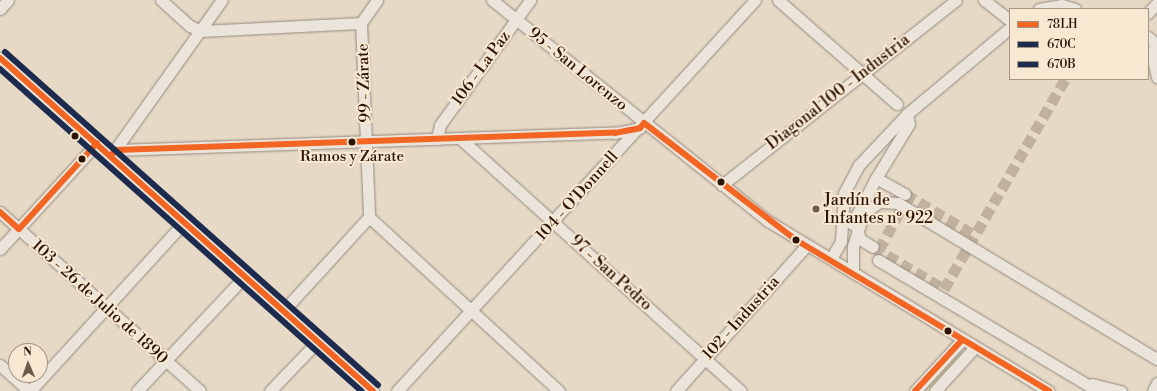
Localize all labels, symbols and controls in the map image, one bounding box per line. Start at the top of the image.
legend [1009,8,1149,80]
text: 78LH [1047,17,1078,32]
street label: 95 - San Lorenzo [524,23,632,115]
street label: 106 - La Paz [448,27,514,109]
street label: Diagonal 100 - Industria [763,30,913,154]
text: 670C [1047,37,1076,52]
street label: 99 - Zárate [353,43,375,123]
text: 670B [1047,57,1076,72]
unlabelled marker [70,131,80,141]
marker: Ramos y Zárate [347,137,357,147]
street label: 104 - O'Donnell [532,147,622,245]
place label: Ramos y Zárate [300,148,404,166]
unlabelled marker [77,154,87,164]
unlabelled marker [716,177,726,187]
place label: Jardín de Infantes nº 922 [824,190,933,228]
marker: Jardín de Infantes nº 922 [811,204,821,214]
street label: 97 - San Pedro [566,231,656,315]
unlabelled marker [791,235,801,245]
street label: 103 - 26 de Julio de 1890 [28,236,172,368]
street label: 102 - Industria [698,272,784,364]
unlabelled marker [943,326,953,336]
north arrow [8,343,48,383]
text: N [23,345,32,359]

